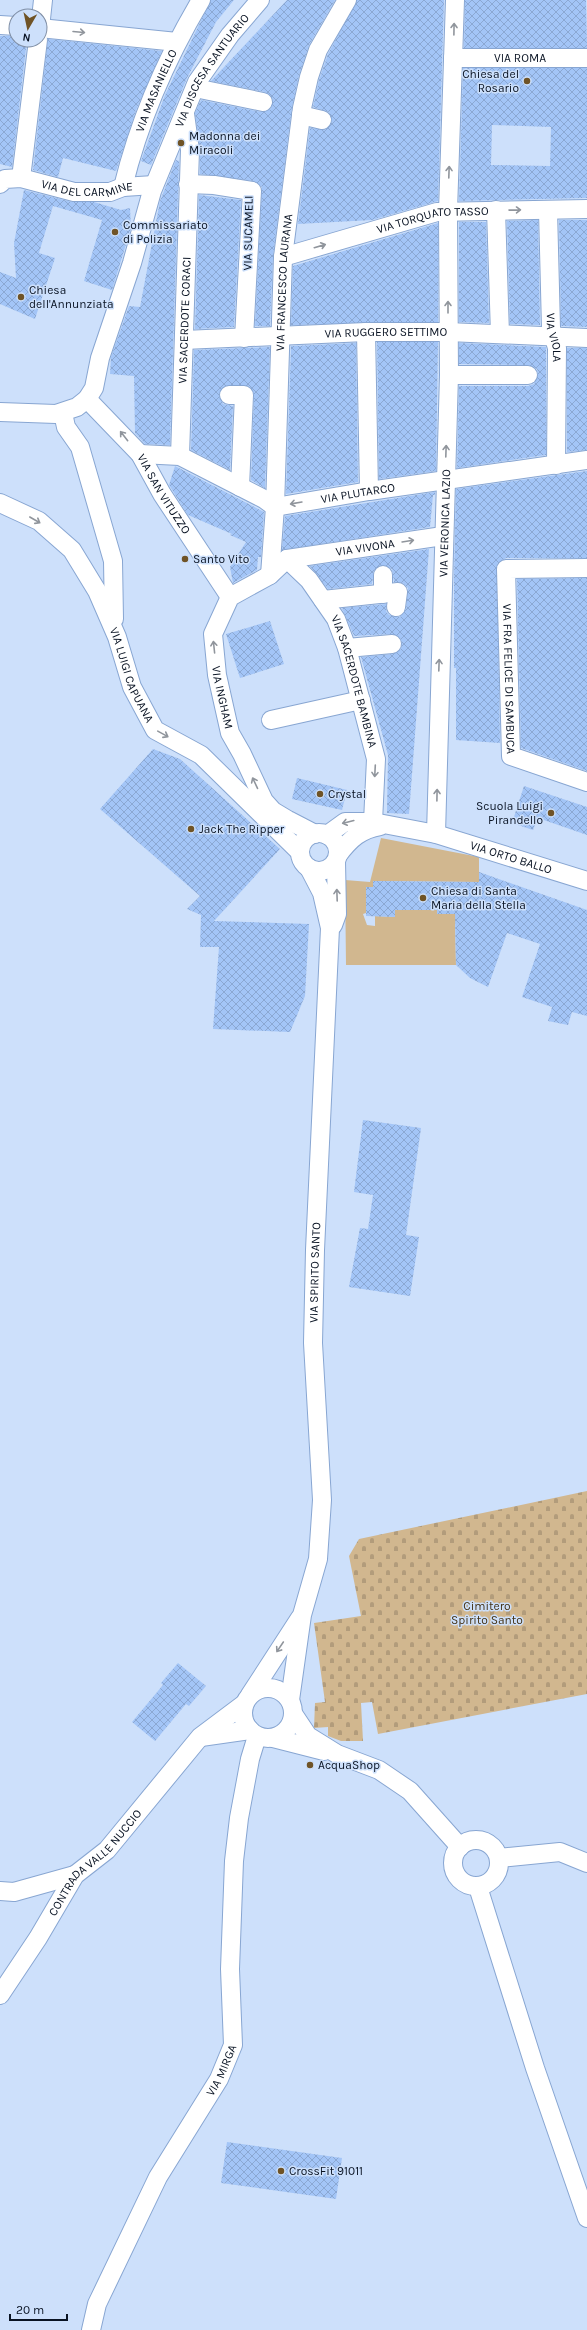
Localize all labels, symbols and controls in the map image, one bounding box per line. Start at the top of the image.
north arrow [8,8,48,48]
street label: VIA DISCESA SANTUARIO [172,11,252,129]
one-way arrow [450,23,458,36]
one-way arrow [72,28,85,35]
text: N [22,30,31,44]
street label: VIA MASANIELLO [133,47,180,134]
street label: VIA ROMA [494,51,546,65]
place label: Chiesa del Rosario [462,67,519,95]
marker: Chiesa del Rosario [522,76,532,86]
place label: Madonna dei Miracoli [189,129,260,157]
marker: Madonna dei Miracoli [176,138,186,148]
one-way arrow [445,166,453,179]
street label: VIA DEL CARMINE [40,177,133,200]
street label: VIA SUCAMELI [240,195,256,271]
street label: VIA TORQUATO TASSO [375,204,489,236]
one-way arrow [508,206,521,214]
street label: VIA FRANCESCO LAURANA [273,213,295,351]
place label: Commissariato di Polizia [123,218,208,246]
marker: Commissariato di Polizia [110,227,120,237]
one-way arrow [314,242,327,249]
street label: VIA SACERDOTE CORACI [175,256,194,384]
place label: Chiesa dell'Annunziata [29,283,114,311]
marker: Chiesa dell'Annunziata [16,292,26,302]
one-way arrow [444,301,452,314]
street label: VIA VIOLA [544,313,564,362]
street label: VIA RUGGERO SETTIMO [324,325,447,341]
one-way arrow [120,430,128,441]
one-way arrow [443,445,450,458]
street label: VIA SAN VITUZZO [134,452,194,537]
street label: VIA VERONICA LAZIO [436,469,453,577]
street label: VIA PLUTARCO [320,480,396,506]
one-way arrow [290,499,303,507]
one-way arrow [29,516,41,524]
street label: VIA VIVONA [335,536,396,559]
one-way arrow [401,537,414,545]
place label: Santo Vito [193,552,249,566]
marker: Santo Vito [180,554,190,564]
street label: VIA FRA FELICE DI SAMBUCA [500,604,518,754]
street label: VIA SACERDOTE BAMBINA [328,612,380,749]
street label: VIA LUIGI CAPUANA [107,625,157,725]
one-way arrow [210,641,218,654]
one-way arrow [436,659,443,672]
street label: VIA INGHAM [209,665,236,730]
one-way arrow [157,730,169,738]
one-way arrow [371,764,379,777]
one-way arrow [251,777,258,789]
place label: Crystal [328,787,366,801]
marker: Crystal [315,789,325,799]
one-way arrow [433,789,441,802]
place label: Scuola Luigi Pirandello [476,799,543,827]
marker: Scuola Luigi Pirandello [546,808,556,818]
one-way arrow [342,819,355,827]
place label: Jack The Ripper [199,822,285,836]
marker: Jack The Ripper [186,824,196,834]
street label: VIA ORTO BALLO [468,838,554,877]
place label: Chiesa di Santa Maria della Stella [431,884,526,912]
one-way arrow [333,889,340,902]
marker: Chiesa di Santa Maria della Stella [418,893,428,903]
street label: VIA SPIRITO SANTO [306,1222,323,1323]
park label: Cimitero Spirito Santo [451,1599,523,1627]
one-way arrow [276,1642,284,1653]
place label: AcquaShop [318,1758,380,1772]
marker: AcquaShop [305,1760,315,1770]
street label: CONTRADA VALLE NUCCIO [46,1806,145,1918]
street label: VIA MIRGA [203,2042,239,2099]
place label: CrossFit 91011 [289,2164,363,2178]
marker: CrossFit 91011 [276,2166,286,2176]
scale bar [10,2296,67,2322]
text: 20 m [16,2303,44,2317]

